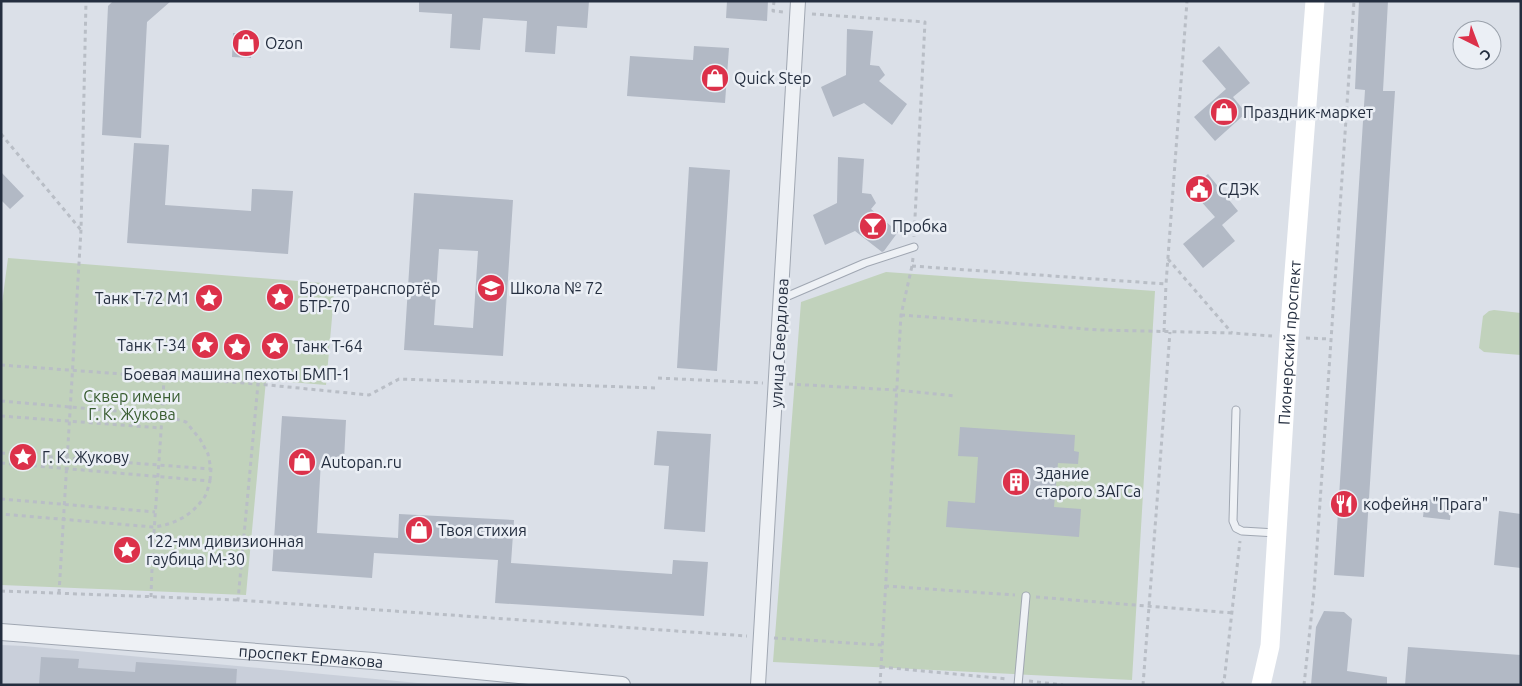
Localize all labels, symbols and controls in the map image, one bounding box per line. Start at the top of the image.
north arrow [1452,20,1502,70]
shop icon: Ozon [231,28,261,58]
place label: Ozon [265,34,303,52]
text: С [1477,46,1494,64]
shop icon: Quick Step [700,63,730,93]
place label: Quick Step [734,69,811,87]
shop icon: Праздник-маркет [1209,97,1239,127]
place label: Праздник-маркет [1243,103,1373,121]
public building icon: СДЭК [1184,174,1214,204]
place label: СДЭК [1218,180,1259,198]
bar icon: Пробка [858,211,888,241]
place label: Пробка [892,217,948,235]
street label: Пионерский проспект [1275,260,1304,425]
school or university icon: Школа № 72 [476,273,506,303]
street label: улица Свердлова [767,278,791,408]
place label: Бронетранспортёр БТР-70 [299,279,440,315]
place label: Школа № 72 [510,279,603,297]
place icon: Бронетранспортёр БТР-70 [265,282,295,312]
place icon: Танк Т-72 М1 [194,283,224,313]
place label: Танк Т-72 М1 [95,289,190,307]
place icon: Танк Т-34 [190,330,220,360]
place icon: Танк Т-64 [260,331,290,361]
place icon: Боевая машина пехоты БМП-1 [222,332,252,362]
place label: Танк Т-34 [117,336,186,354]
place label: Танк Т-64 [294,337,363,355]
place label: Боевая машина пехоты БМП-1 [123,365,351,383]
park label: Сквер имени Г. К. Жукова [83,387,181,423]
place icon: Г. К. Жукову [8,442,38,472]
shop icon: Autopan.ru [287,447,317,477]
place label: Г. К. Жукову [42,448,129,466]
place label: Autopan.ru [321,453,402,471]
place label: Здание старого ЗАГСа [1035,464,1141,500]
building icon: Здание старого ЗАГСа [1001,467,1031,497]
restaurant icon: кофейня "Прага" [1329,489,1359,519]
place label: кофейня "Прага" [1363,495,1488,513]
shop icon: Твоя стихия [404,515,434,545]
place label: Твоя стихия [438,521,527,539]
place label: 122-мм дивизионная гаубица М-30 [146,532,304,568]
place icon: 122-мм дивизионная гаубица М-30 [112,535,142,565]
street label: проспект Ермакова [238,642,384,671]

